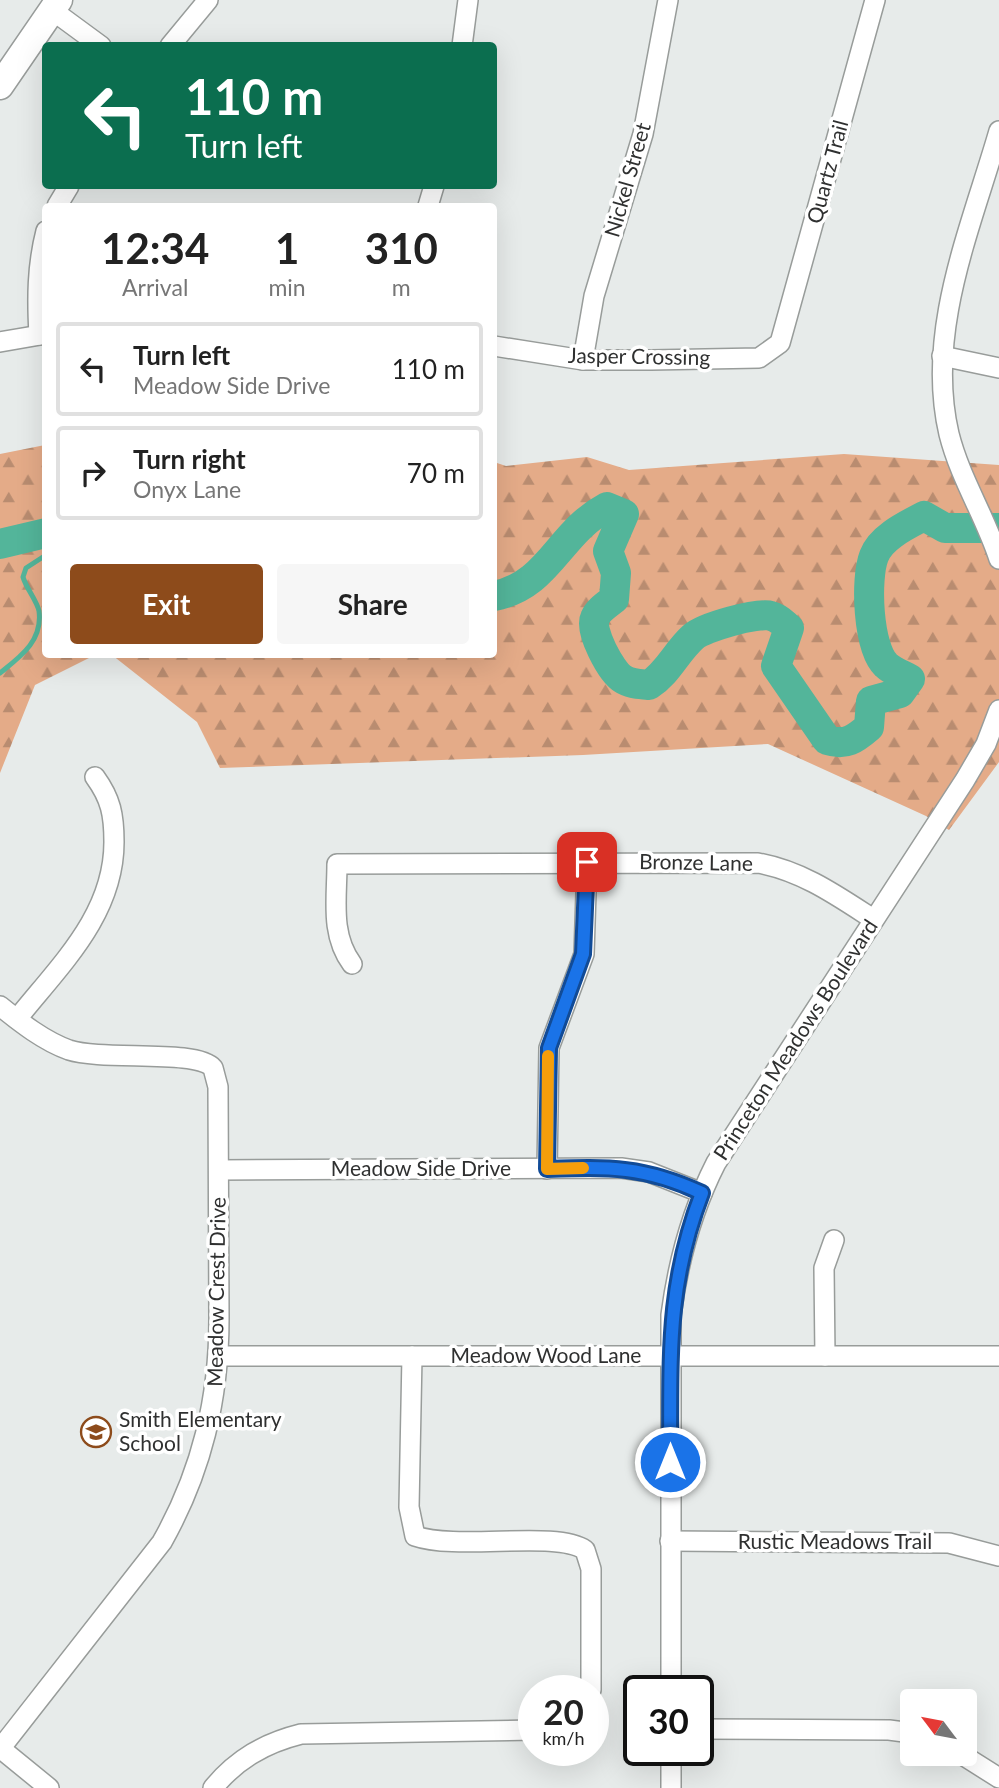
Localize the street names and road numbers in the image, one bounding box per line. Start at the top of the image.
street label: Quartz Trail [801,117,852,226]
street label: Nickel Street [598,119,655,240]
street label: Jasper Crossing [568,342,710,369]
street label: Bronze Lane [639,848,753,875]
street label: Princeton Meadows Boulevard [707,914,882,1164]
street label: Meadow Side Drive [331,1155,511,1180]
street label: Meadow Crest Drive [201,1197,230,1387]
street label: Meadow Wood Lane [451,1342,641,1367]
street label: Rustic Meadows Trail [738,1528,932,1553]

